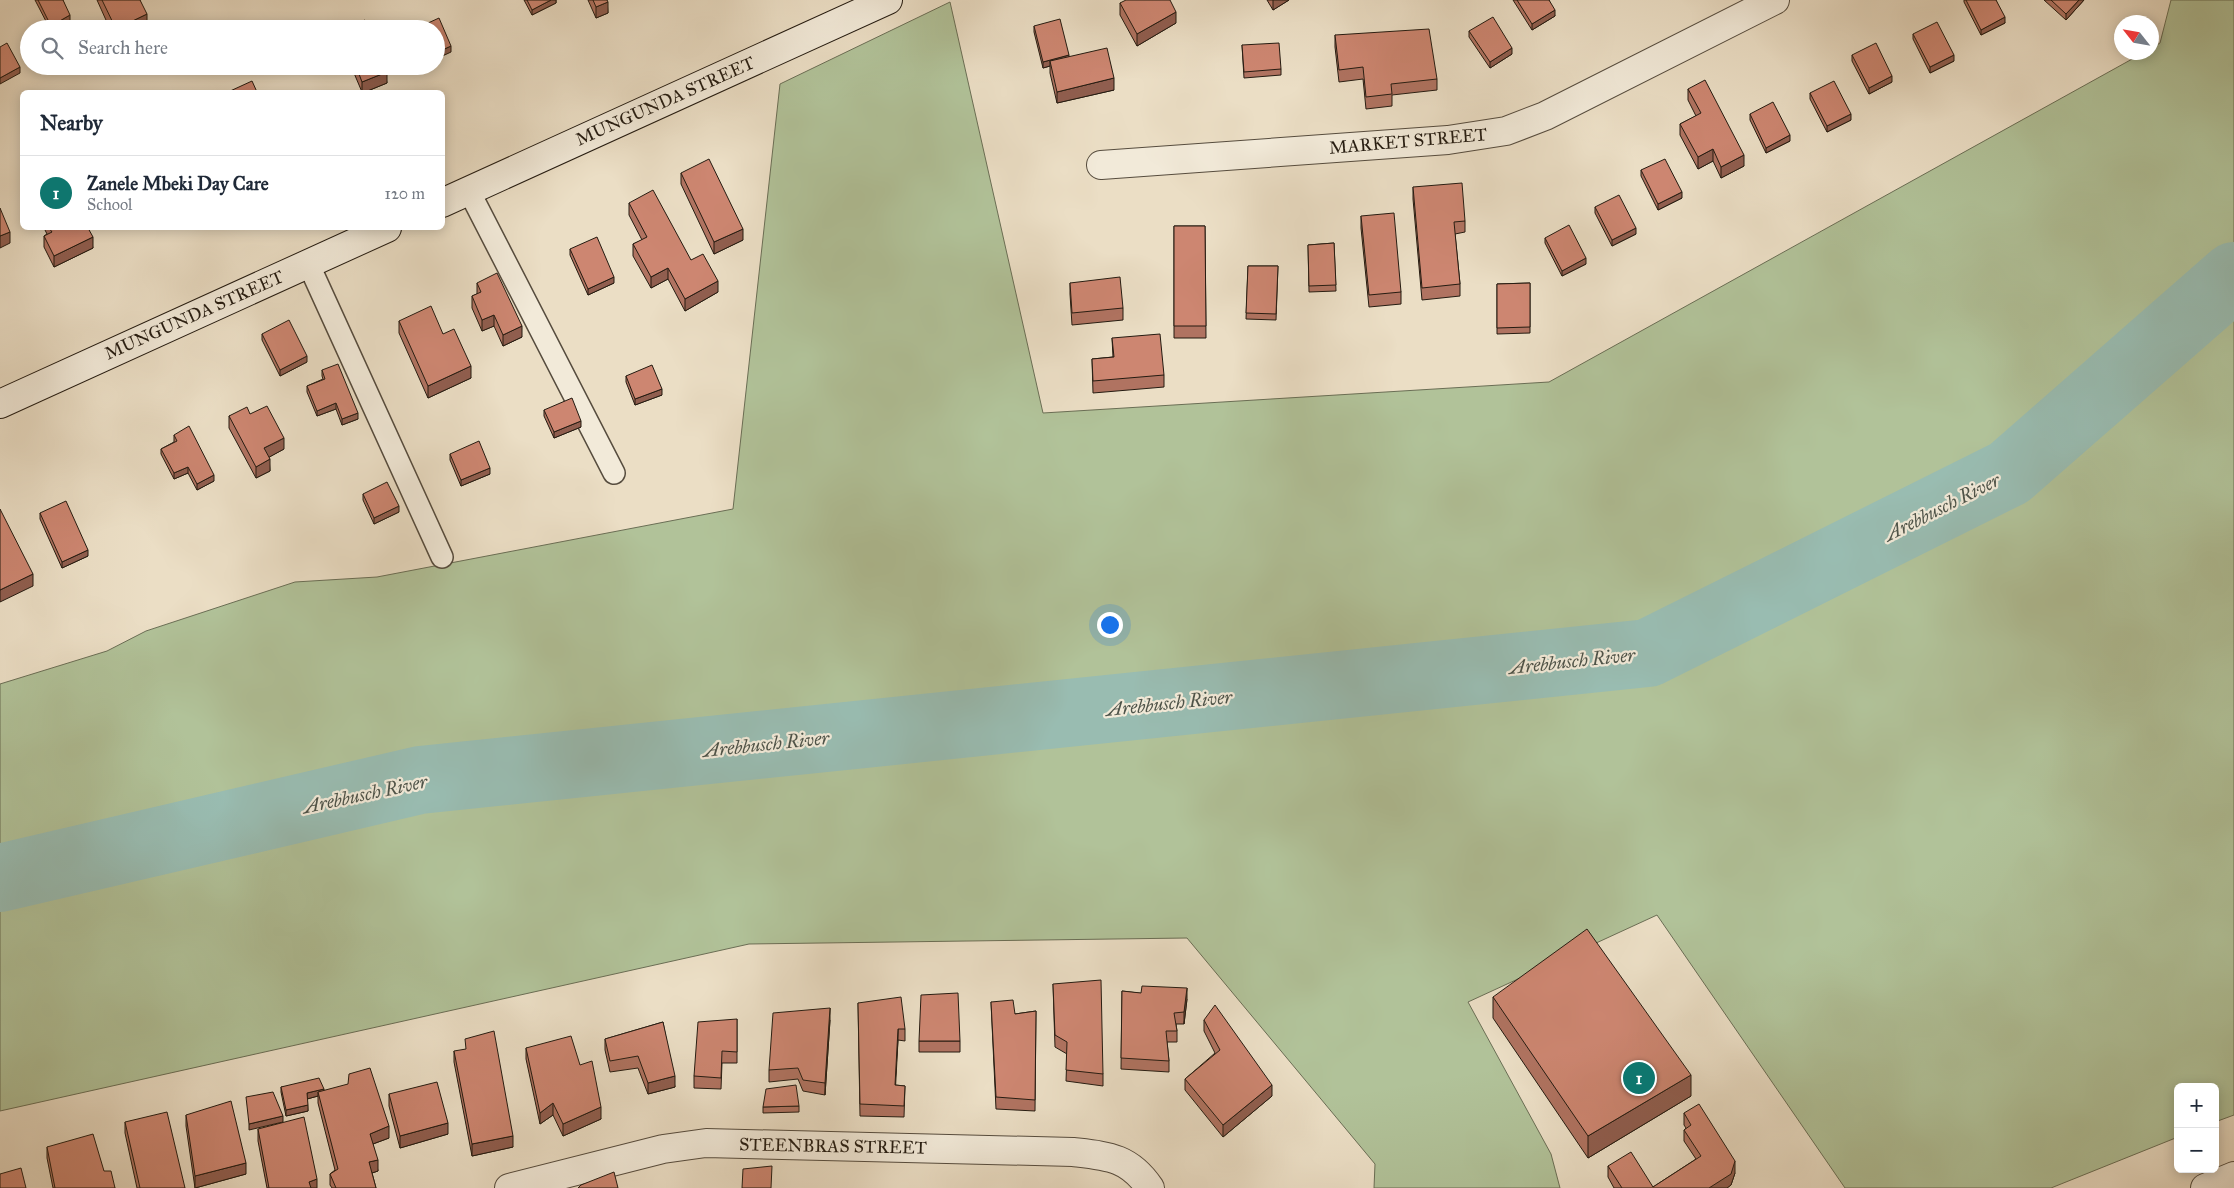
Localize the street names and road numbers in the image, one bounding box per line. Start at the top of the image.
street label: MUNGUNDA STREET [572,52,758,150]
street label: MARKET STREET [1328,123,1488,159]
street label: MUNGUNDA STREET [101,266,287,364]
street label: STEENBRAS STREET [739,1133,927,1159]

